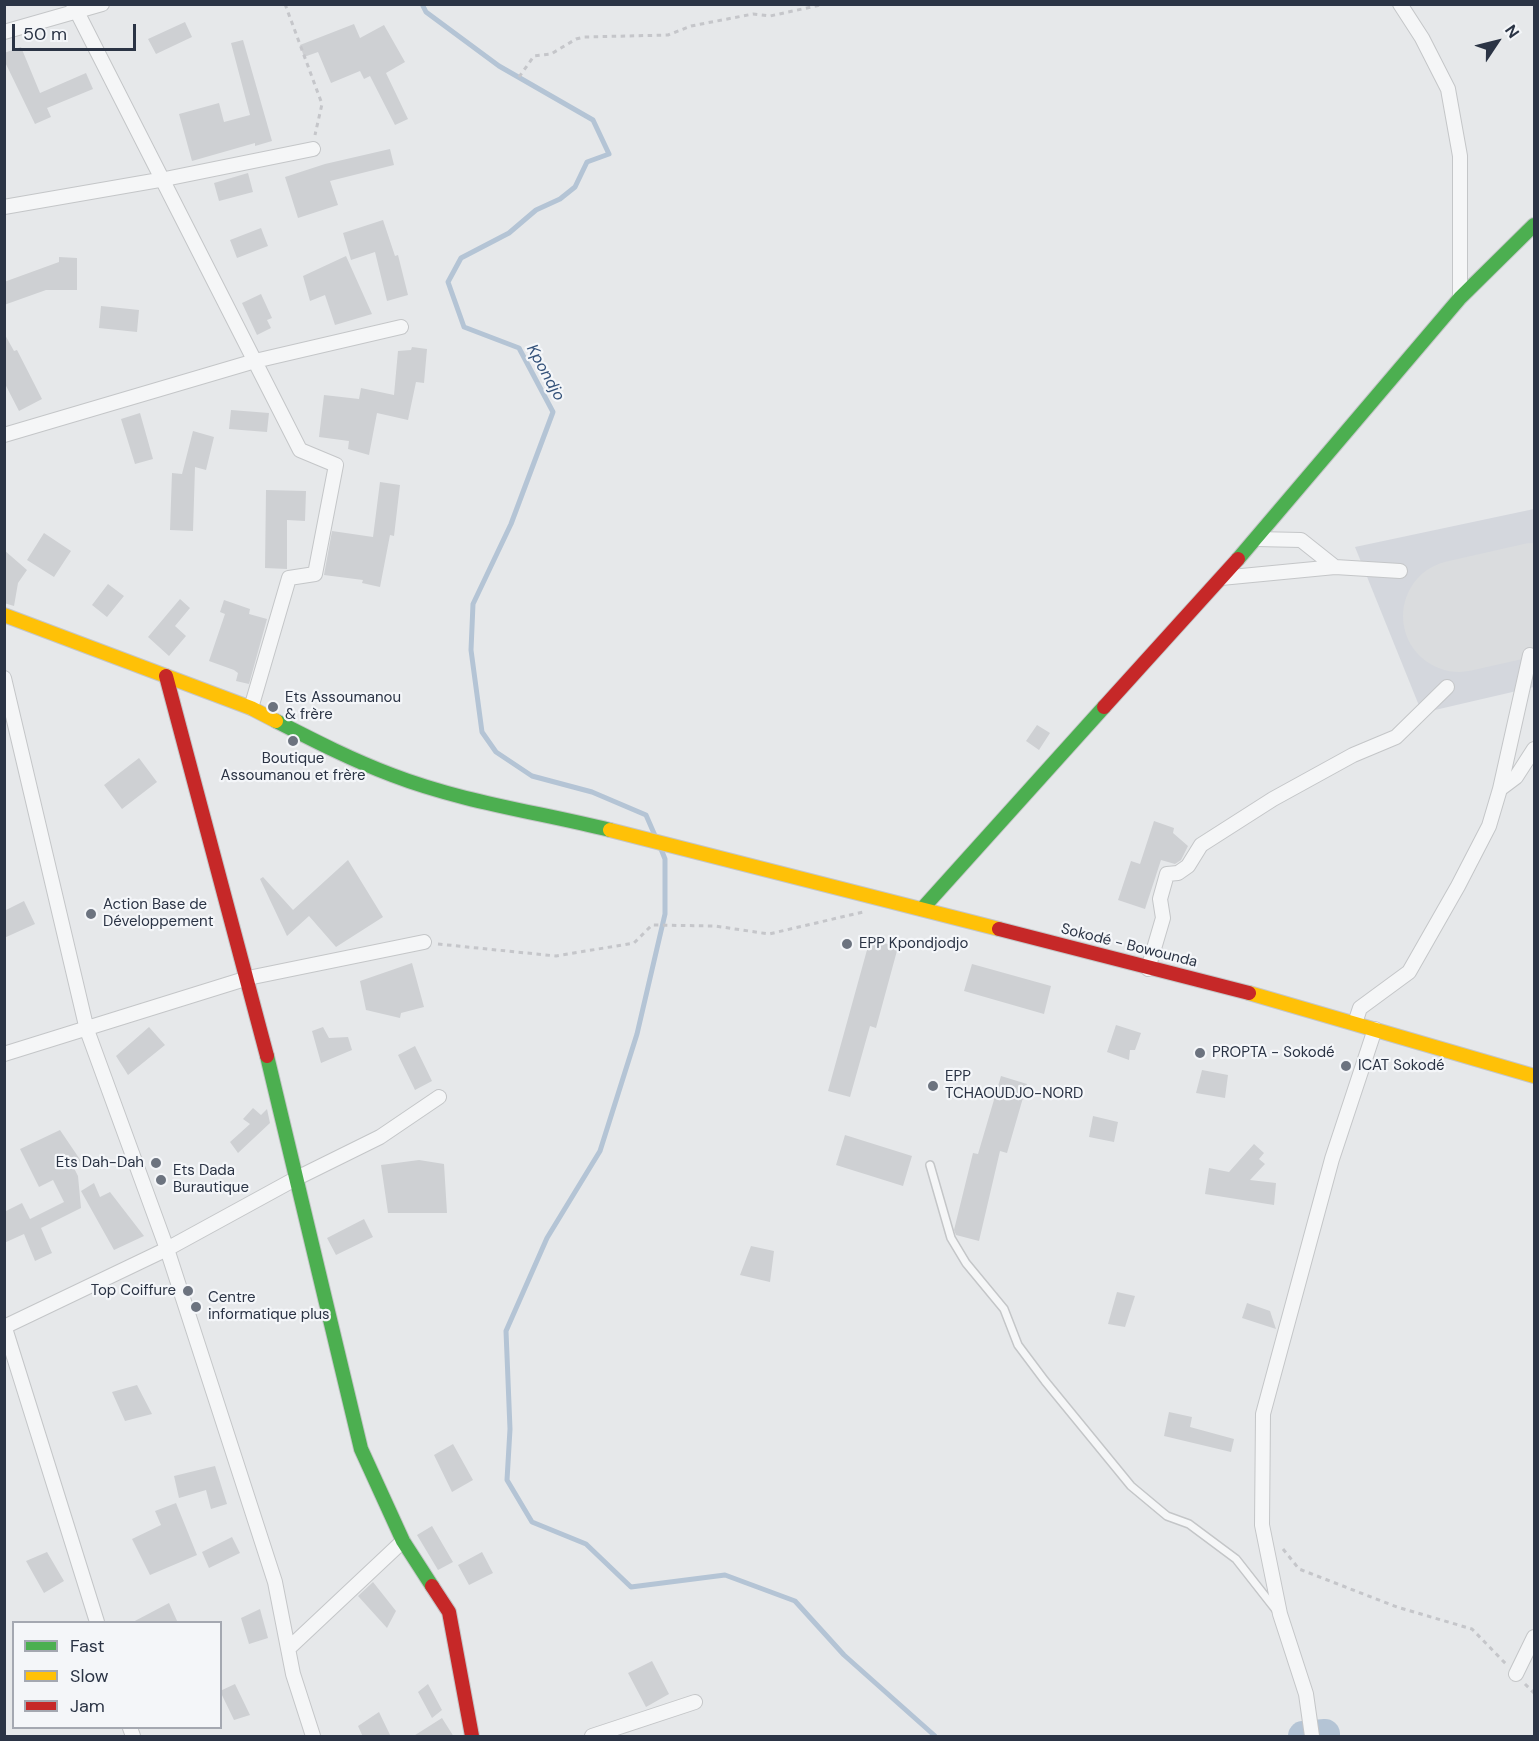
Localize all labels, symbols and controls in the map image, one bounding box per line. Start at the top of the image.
scale bar [15,12,140,50]
north arrow [1467,12,1527,72]
text: N [1500,21,1524,42]
text: 50 m [23,22,67,46]
water label: Kpondjo [522,341,568,405]
place label: Ets Assoumanou & frère [285,689,401,724]
marker: Ets Assoumanou & frère [266,700,280,714]
marker: Boutique Assoumanou et frère [286,734,300,748]
place label: Boutique Assoumanou et frère [221,750,365,785]
place label: Action Base de Développement [103,896,214,931]
marker: Action Base de Développement [84,907,98,921]
street label: Sokodé - Bowounda [1059,920,1199,972]
place label: EPP Kpondjodjo [859,935,968,953]
marker: EPP Kpondjodjo [840,937,854,951]
place label: PROPTA - Sokodé [1212,1044,1335,1062]
marker: PROPTA - Sokodé [1193,1046,1207,1060]
place label: ICAT Sokodé [1358,1057,1445,1075]
marker: ICAT Sokodé [1339,1059,1353,1073]
place label: EPP TCHAOUDJO-NORD [945,1068,1083,1103]
marker: EPP TCHAOUDJO-NORD [926,1079,940,1093]
place label: Ets Dah-Dah [56,1154,144,1172]
marker: Ets Dah-Dah [149,1156,163,1170]
place label: Ets Dada Burautique [173,1162,249,1197]
marker: Ets Dada Burautique [154,1173,168,1187]
place label: Top Coiffure [91,1282,176,1300]
marker: Top Coiffure [181,1284,195,1298]
place label: Centre informatique plus [208,1289,330,1324]
marker: Centre informatique plus [189,1300,203,1314]
legend [12,1621,222,1729]
text: Fast [70,1634,105,1658]
text: Slow [70,1664,109,1688]
text: Jam [70,1694,105,1718]

